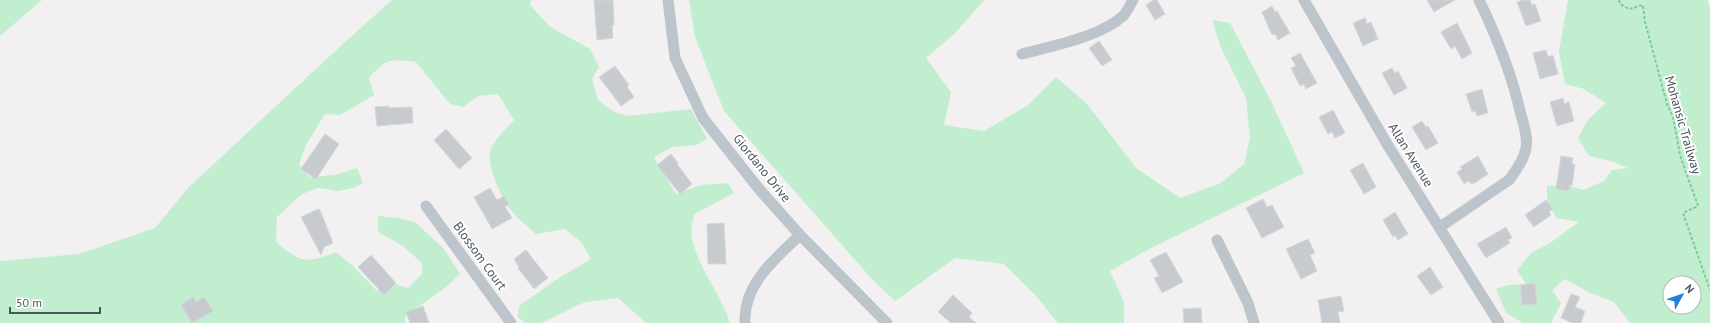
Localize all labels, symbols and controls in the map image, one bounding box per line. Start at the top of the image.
street label: Mohansic Trailway [1661,74,1705,176]
street label: Allan Avenue [1385,120,1437,190]
street label: Giordano Drive [729,130,795,206]
street label: Blossom Court [449,218,511,294]
north arrow [1662,275,1702,315]
text: N [1682,281,1697,296]
scale bar [10,289,100,315]
text: 50 m [16,295,42,310]

